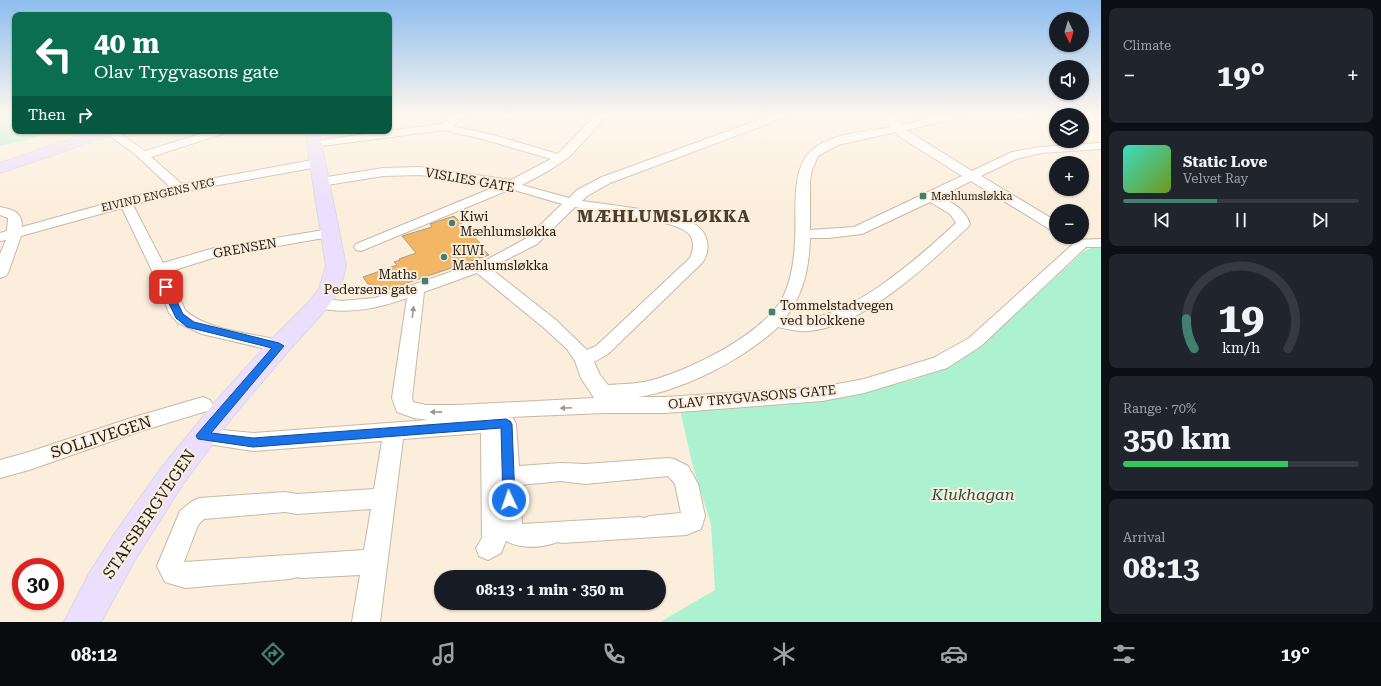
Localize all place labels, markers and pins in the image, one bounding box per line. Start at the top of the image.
place label: Mæhlumsløkka [931,190,1012,203]
marker: Mæhlumsløkka [918,191,928,201]
place label: Kiwi Mæhlumsløkka [460,209,556,239]
marker: Kiwi Mæhlumsløkka [447,218,457,228]
place label: KIWI Mæhlumsløkka [452,243,548,273]
marker: KIWI Mæhlumsløkka [439,252,449,262]
place label: Maths Pedersens gate [324,267,417,297]
pin [149,270,183,304]
marker: Maths Pedersens gate [420,276,430,286]
place label: Tommelstadvegen ved blokkene [780,298,894,328]
marker: Tommelstadvegen ved blokkene [767,307,777,317]

